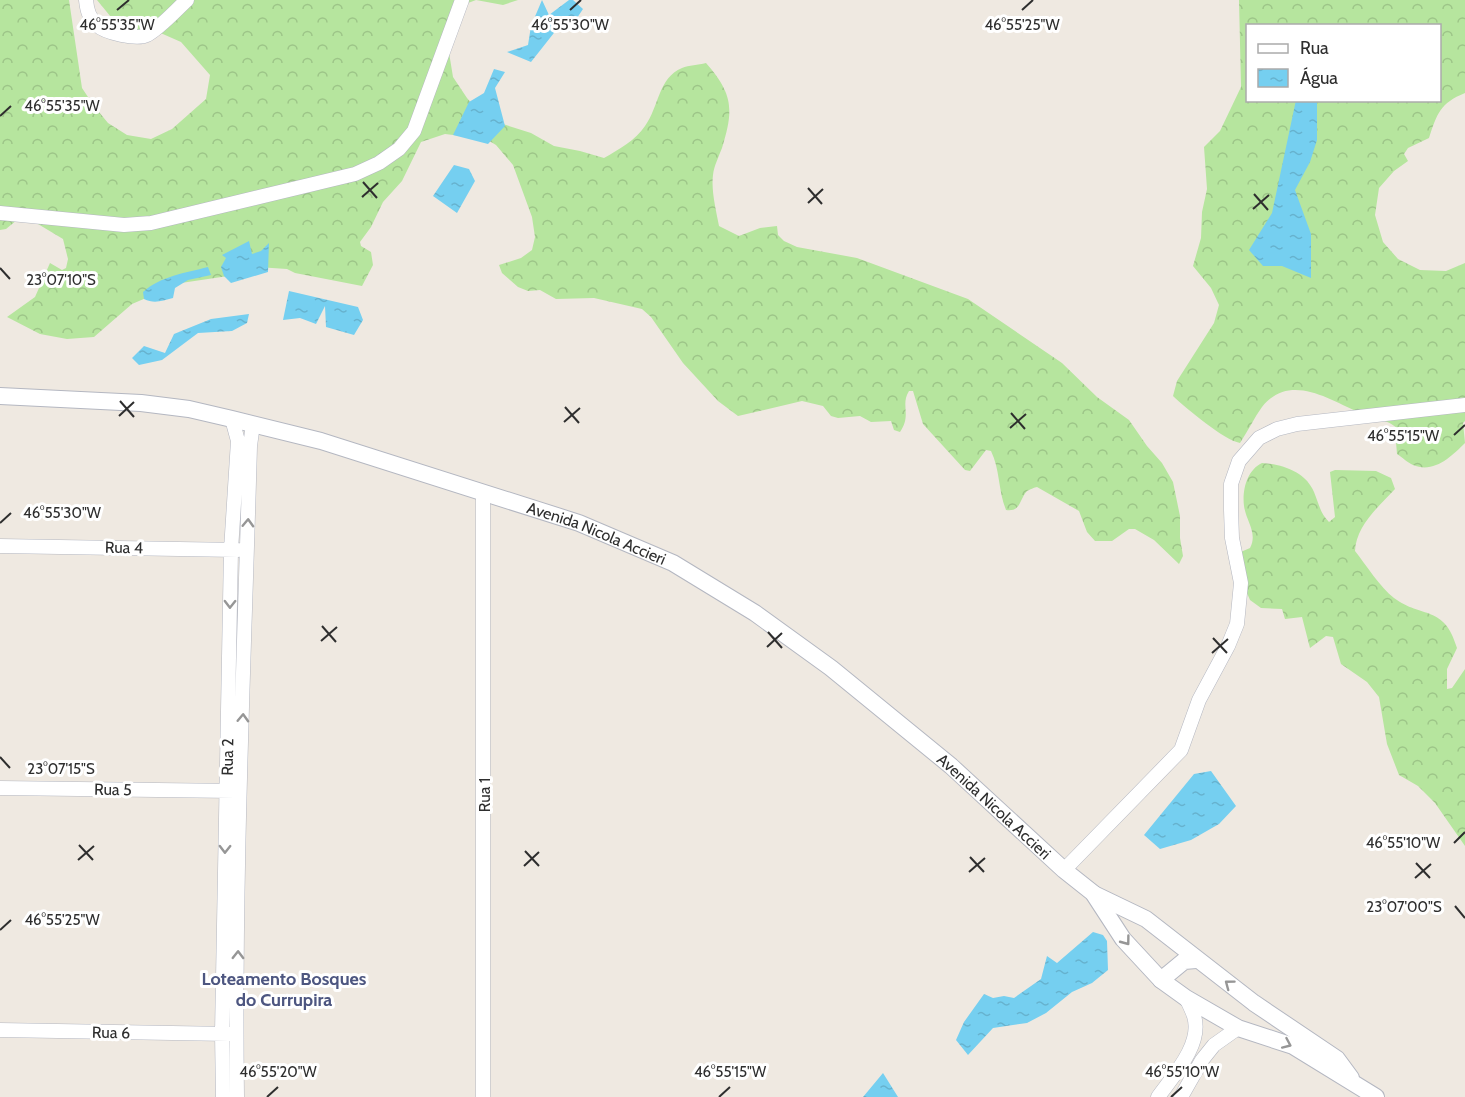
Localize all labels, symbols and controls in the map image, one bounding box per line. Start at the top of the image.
text: 46°55'35"W [79,16,156,34]
text: 46°55'30"W [531,16,610,34]
text: 46°55'25"W [984,16,1060,34]
legend [1246,24,1441,102]
text: Rua [1300,37,1329,59]
text: Água [1300,67,1338,89]
text: 46°55'35"W [24,97,101,115]
text: 23°07'10"S [26,271,96,289]
text: 46°55'15"W [1367,427,1440,445]
street label: Avenida Nicola Accieri [525,498,669,569]
text: 46°55'30"W [23,504,102,522]
one-way arrow [242,518,255,527]
street label: Rua 4 [105,538,143,557]
one-way arrow [224,600,236,609]
one-way arrow [236,713,249,722]
street label: Rua 2 [218,738,237,776]
street label: Avenida Nicola Accieri [933,750,1055,863]
text: 23°07'15"S [27,760,95,778]
street label: Rua 1 [475,778,494,812]
street label: Rua 5 [94,780,132,799]
text: 46°55'10"W [1366,834,1441,852]
one-way arrow [219,845,231,854]
text: 23°07'00"S [1366,898,1442,916]
text: 46°55'25"W [24,911,100,929]
one-way arrow [1119,935,1130,946]
one-way arrow [231,950,244,959]
district label: Loteamento Bosques do Currupira [202,968,367,1011]
one-way arrow [1224,980,1235,991]
street label: Rua 6 [92,1023,130,1042]
one-way arrow [1281,1036,1292,1048]
text: 46°55'20"W [239,1063,318,1081]
text: 46°55'15"W [694,1063,767,1081]
text: 46°55'10"W [1145,1063,1220,1081]

